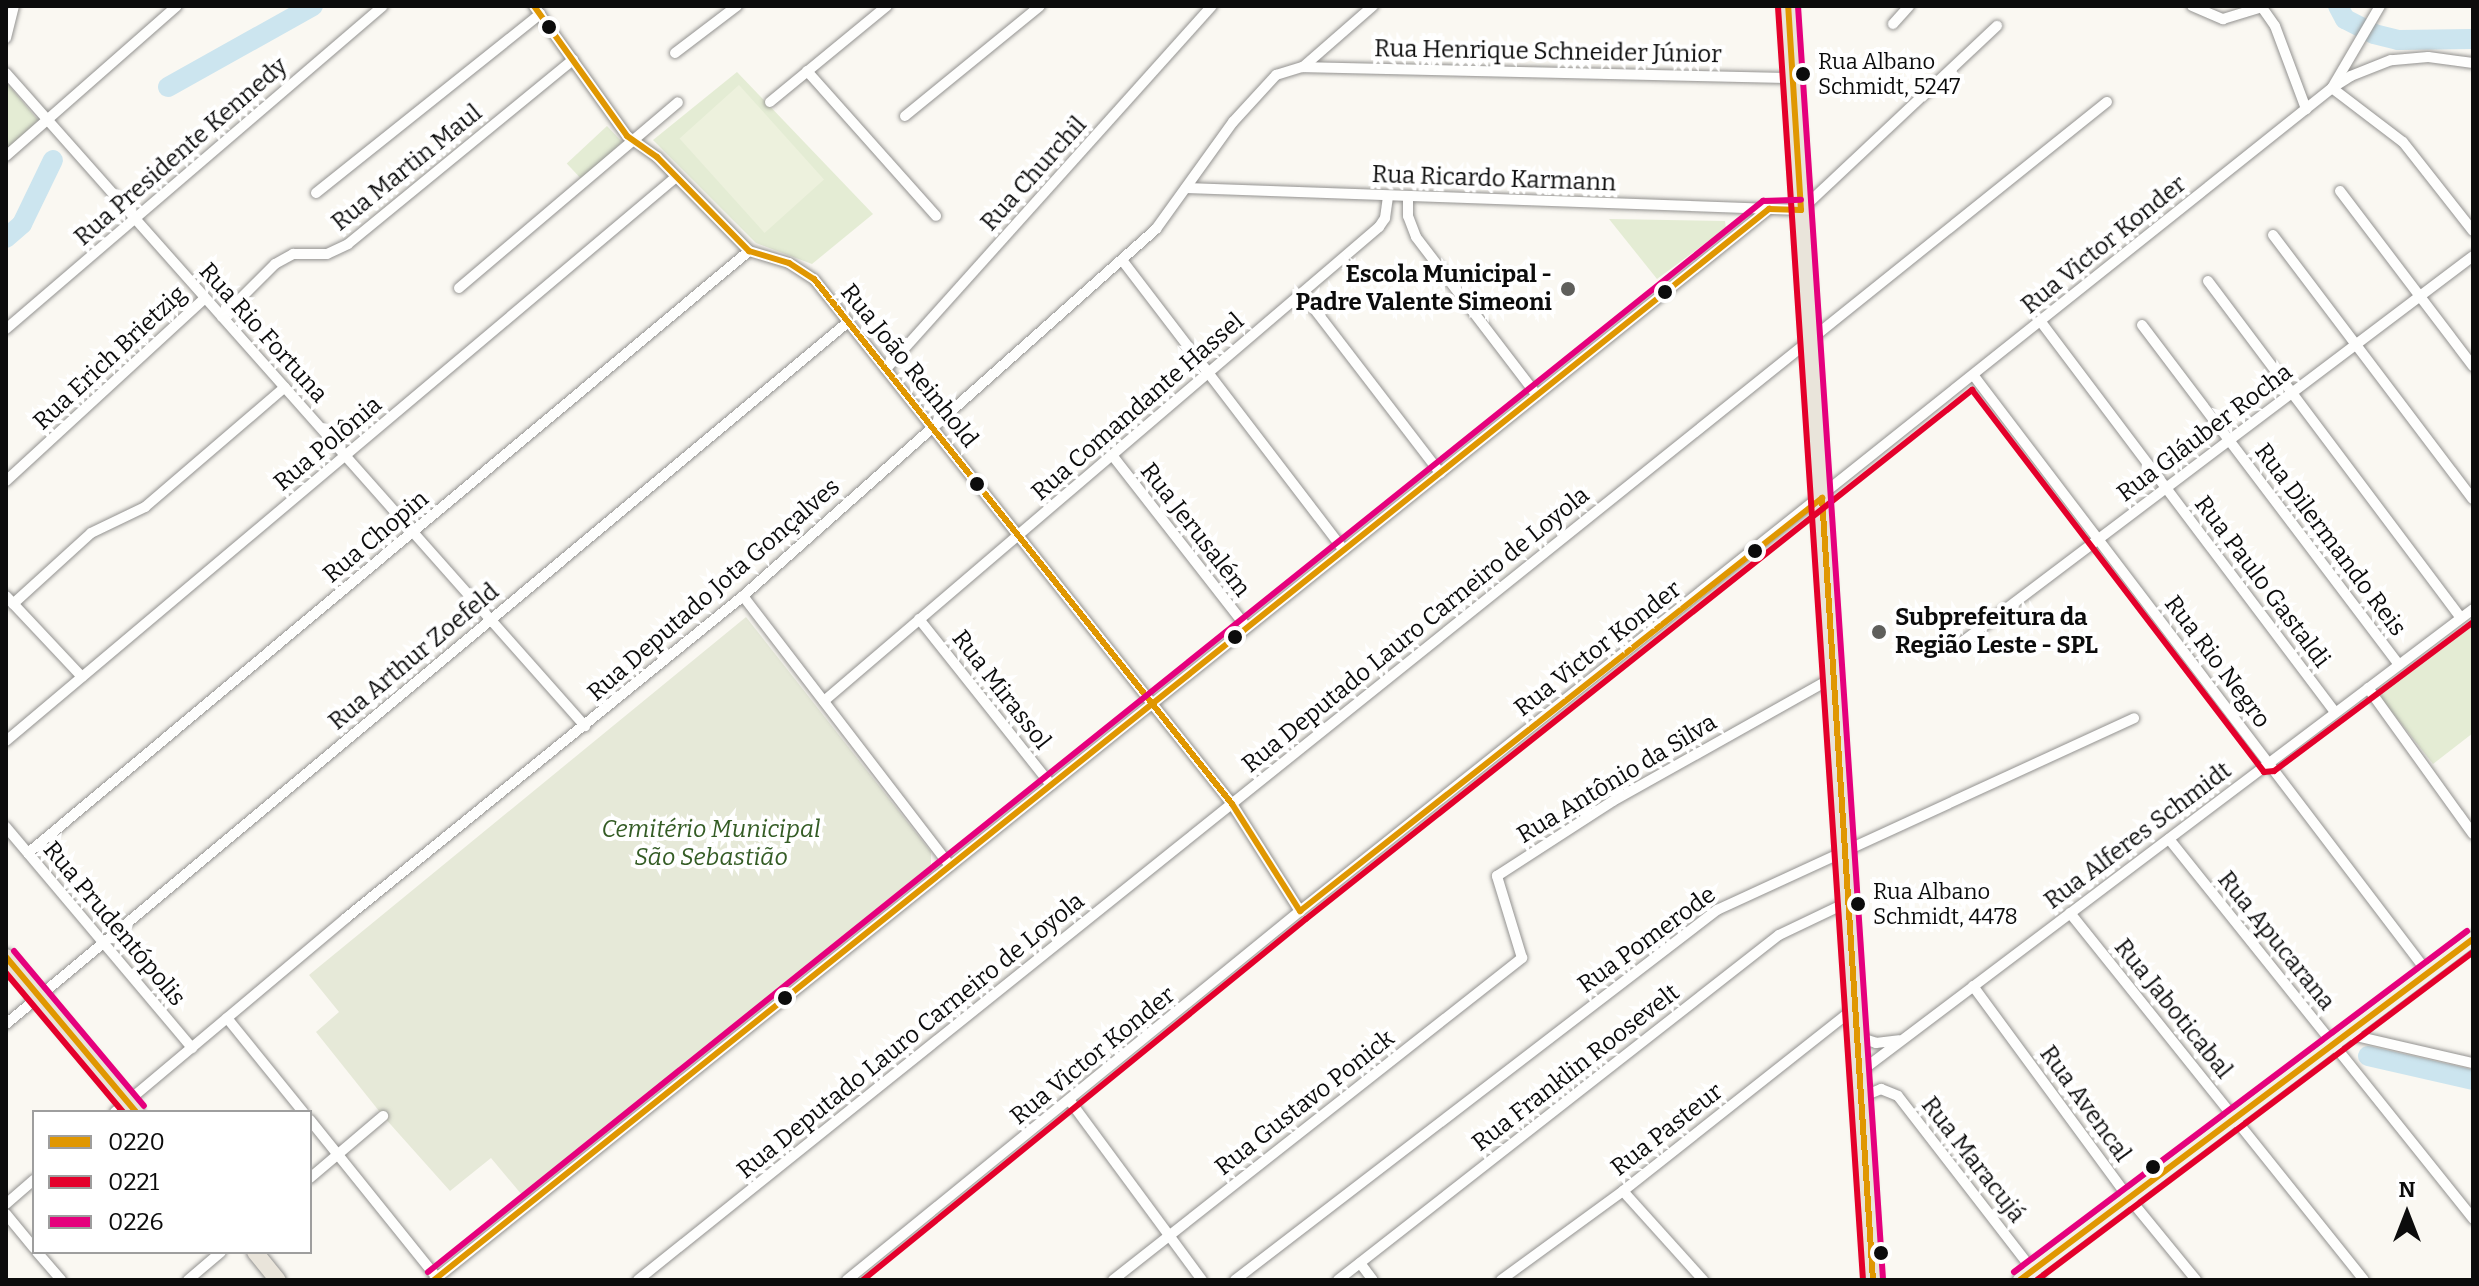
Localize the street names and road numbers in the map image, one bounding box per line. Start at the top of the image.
street label: Rua Henrique Schneider Júnior [1374,35,1722,69]
street label: Rua Presidente Kennedy [69,52,293,252]
street label: Rua Martin Maul [326,99,488,237]
street label: Rua Churchil [975,111,1093,237]
street label: Rua Ricardo Karmann [1371,160,1617,198]
street label: Rua Victor Konder [2016,170,2192,320]
street label: Rua Rio Fortuna [193,257,333,409]
street label: Rua João Reinhold [834,278,984,454]
street label: Rua Erich Brietzig [28,280,192,436]
street label: Rua Comandante Hassel [1026,307,1250,507]
street label: Rua Gláuber Rocha [2112,358,2298,508]
street label: Rua Polônia [268,391,388,497]
street label: Rua Dilermando Reis [2248,438,2412,642]
street label: Rua Jerusalém [1134,457,1256,603]
street label: Rua Deputado Jota Gonçalves [582,473,846,707]
street label: Rua Deputado Lauro Carneiro de Loyola [1237,481,1595,779]
street label: Rua Chopin [318,485,434,589]
street label: Rua Paulo Gastaldi [2188,491,2336,673]
street label: Rua Victor Konder [1509,575,1687,723]
street label: Rua Arthur Zoefeld [323,578,505,736]
street label: Rua Rio Negro [2158,590,2276,734]
street label: Rua Mirassol [946,625,1056,755]
street label: Rua Antônio da Silva [1512,708,1722,850]
street label: Rua Alferes Schmidt [2039,756,2237,916]
street label: Rua Prudentópolis [37,836,191,1012]
street label: Rua Apucarana [2211,866,2341,1016]
street label: Rua Pomerode [1573,880,1721,1000]
street label: Rua Deputado Lauro Carneiro de Loyola [732,887,1090,1185]
street label: Rua Jaboticabal [2108,933,2238,1085]
street label: Rua Franklin Roosevelt [1467,978,1685,1158]
street label: Rua Victor Konder [1005,981,1181,1131]
street label: Rua Gustavo Ponick [1210,1024,1400,1182]
street label: Rua Avencal [2033,1040,2137,1168]
street label: Rua Pasteur [1606,1078,1728,1182]
street label: Rua Maracujá [1915,1091,2031,1229]

